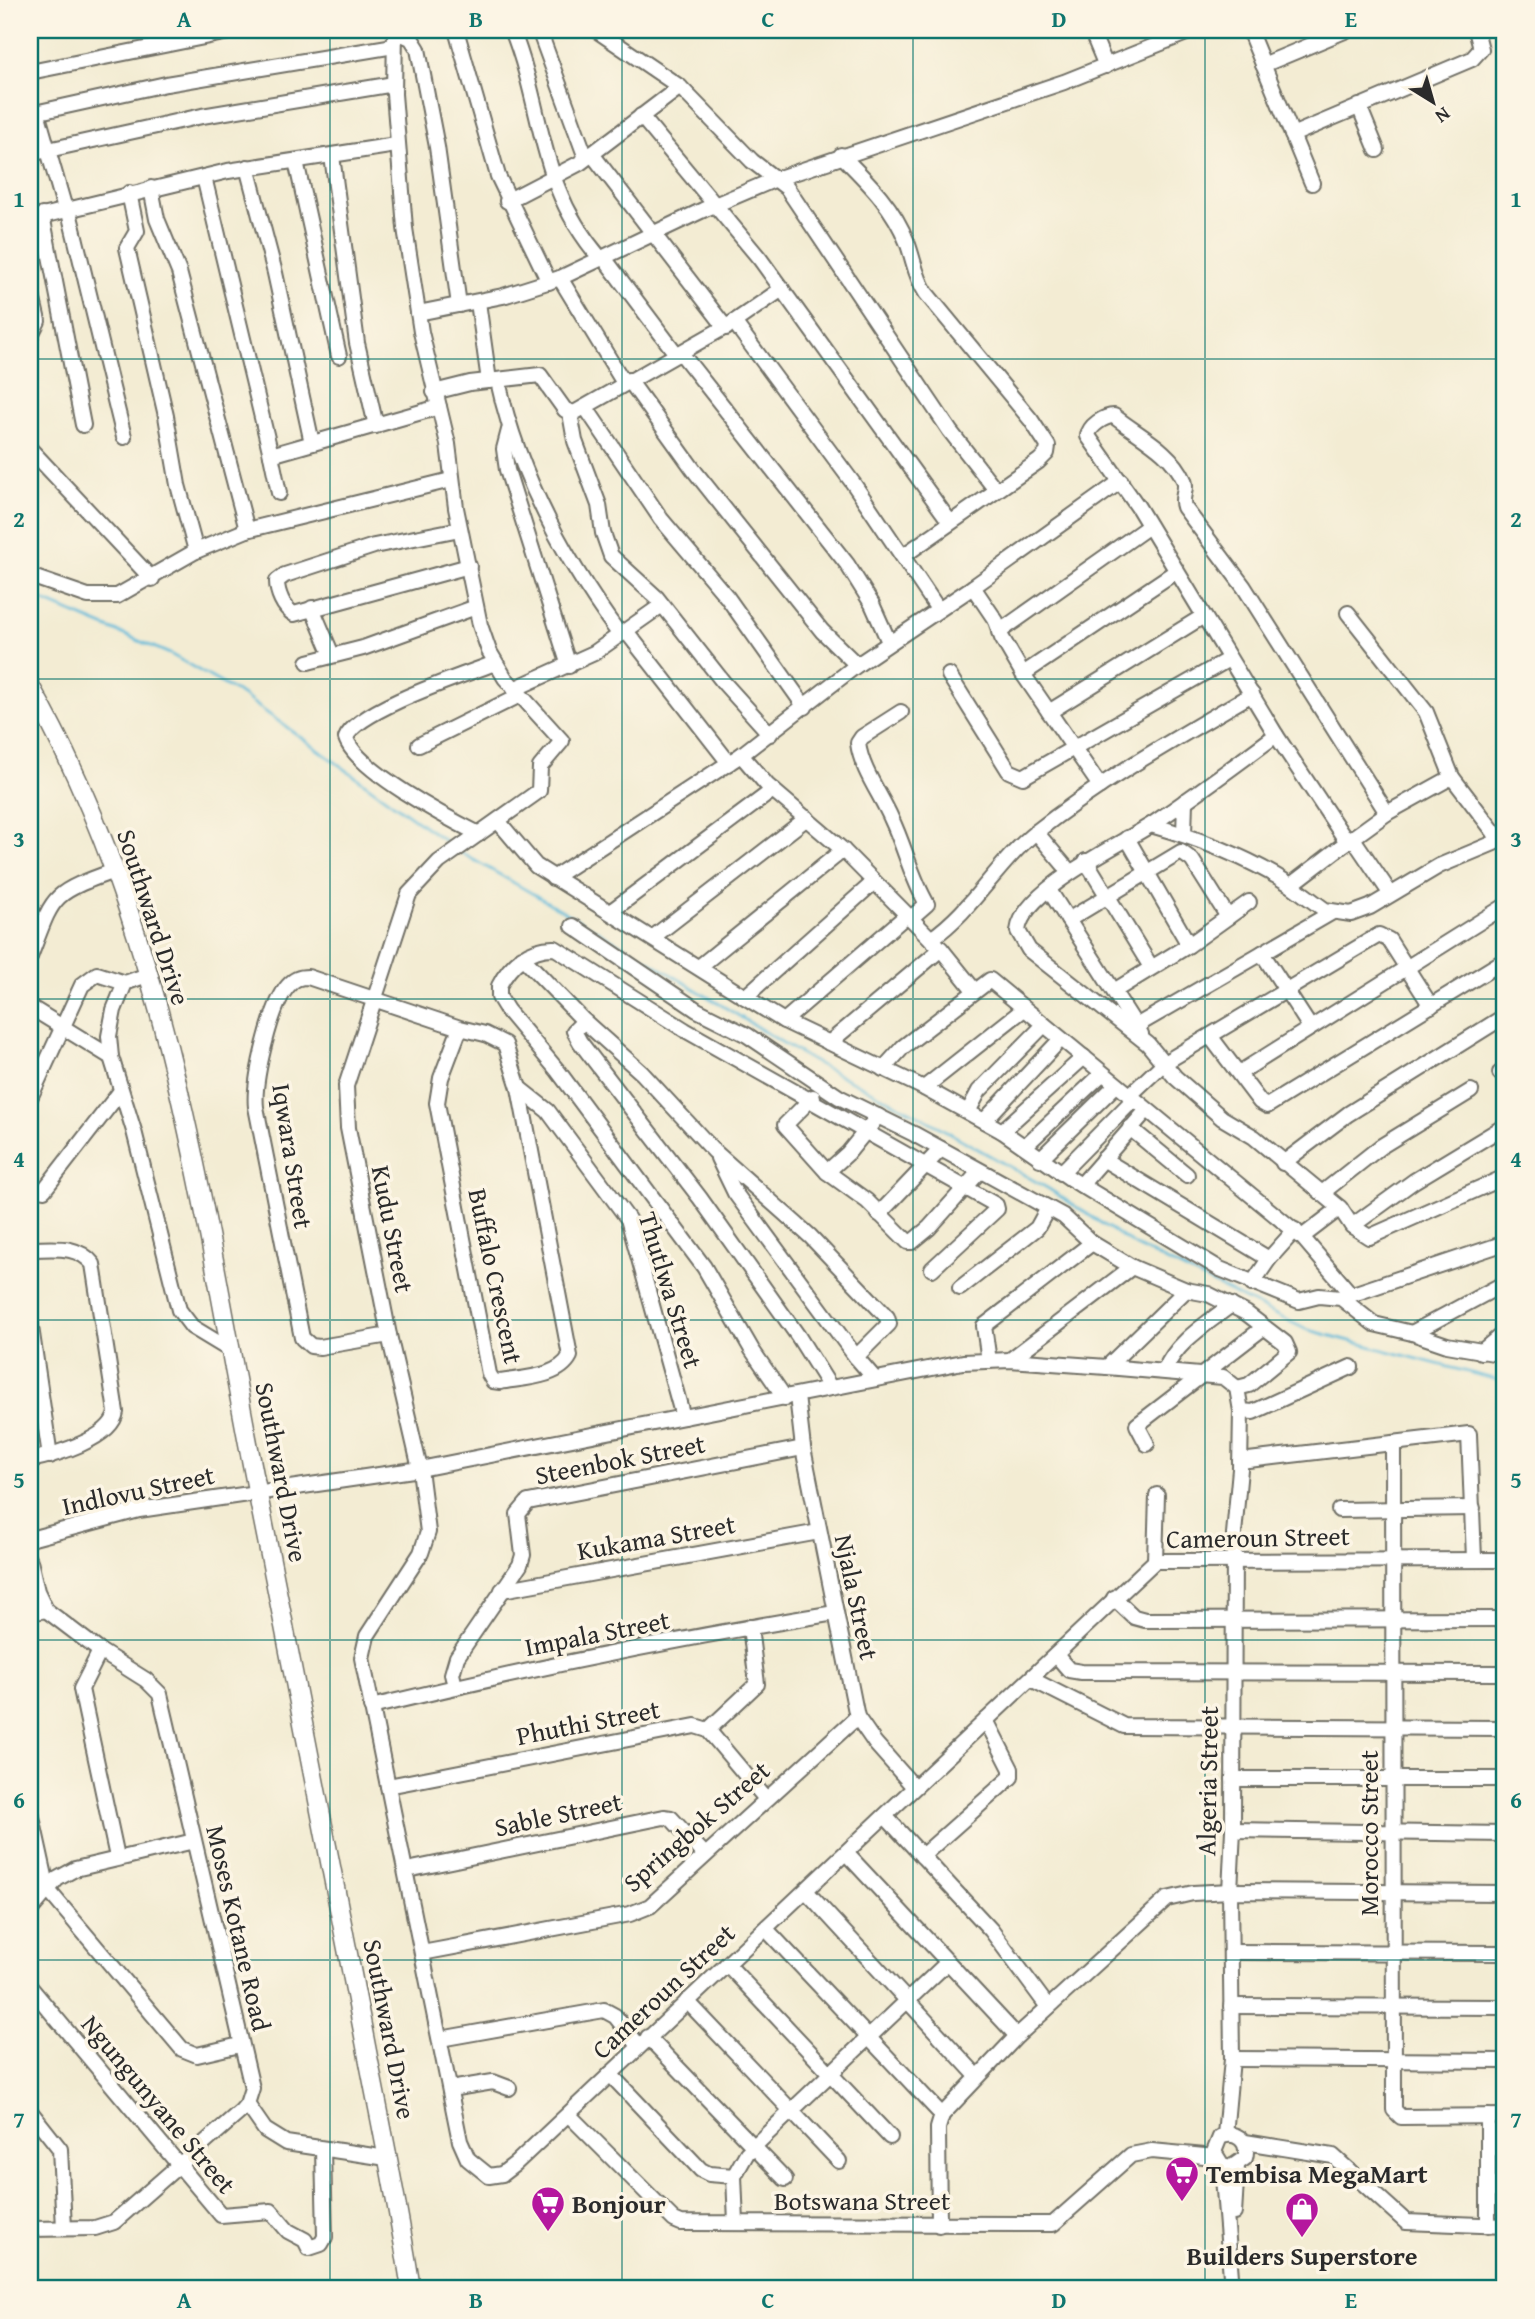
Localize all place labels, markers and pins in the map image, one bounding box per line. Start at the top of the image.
supermarket icon: Tembisa MegaMart [1163,2154,1201,2203]
place label: Tembisa MegaMart [1206,2154,1428,2193]
supermarket icon: Bonjour [529,2184,567,2233]
place label: Bonjour [572,2184,666,2223]
shop icon: Builders Superstore [1283,2190,1321,2239]
place label: Builders Superstore [1187,2236,1418,2275]

